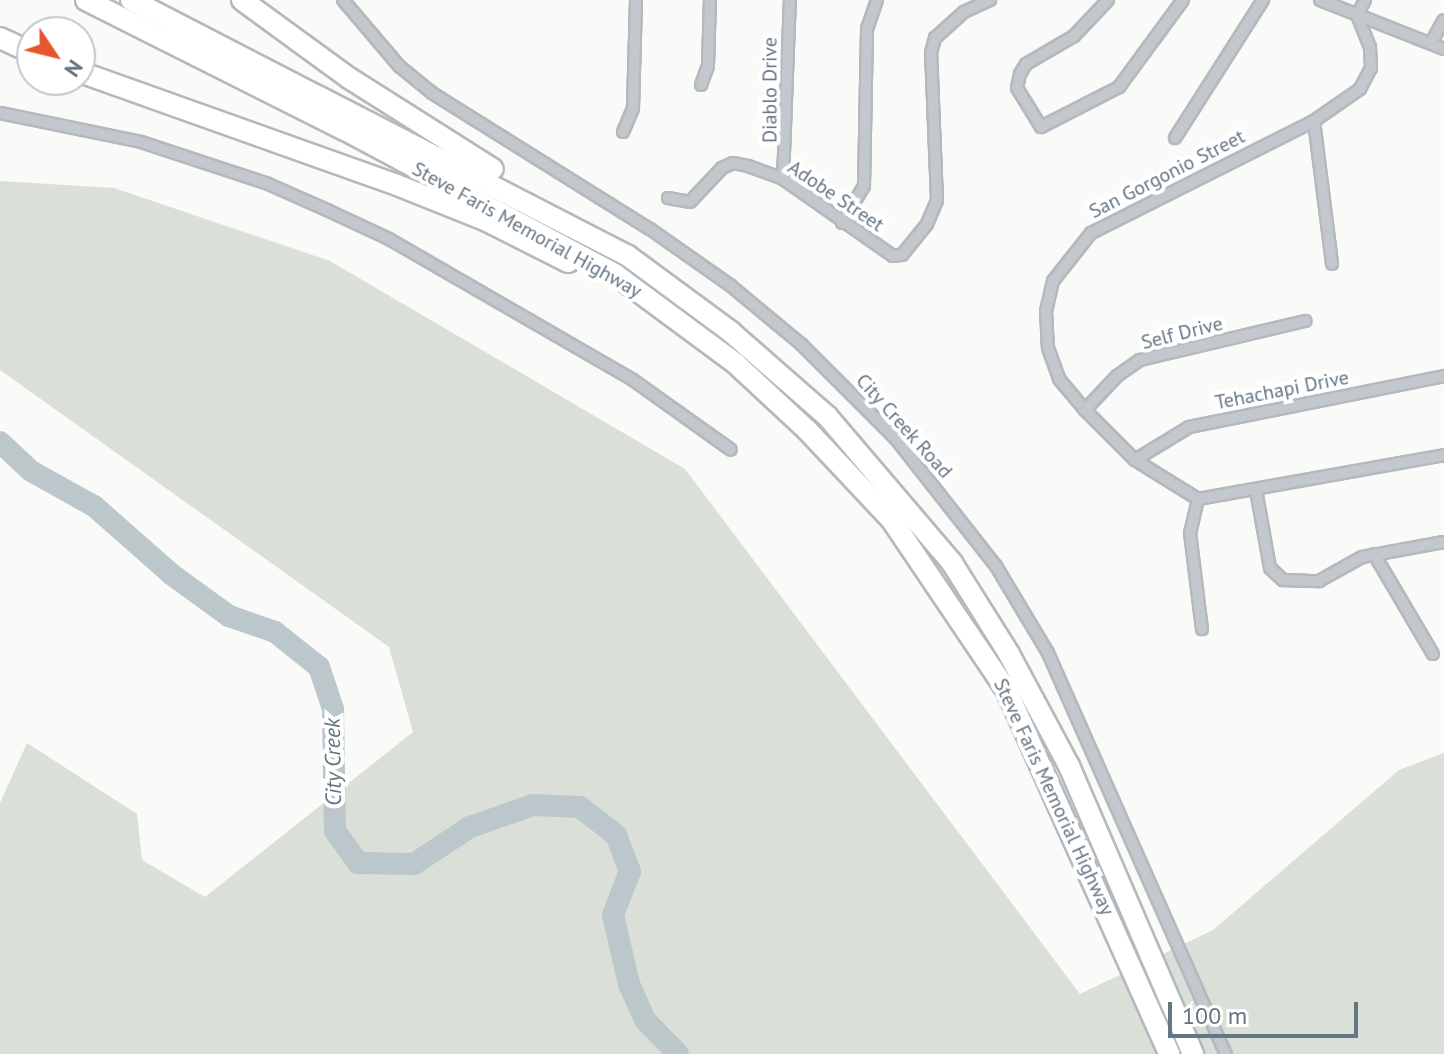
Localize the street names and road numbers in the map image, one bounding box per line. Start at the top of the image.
street label: Diablo Drive [758,37,782,143]
street label: San Gorgonio Street [1085,124,1249,224]
street label: Adobe Street [783,155,889,237]
street label: Steve Faris Memorial Highway [408,157,646,303]
street label: Self Drive [1139,311,1225,355]
street label: Tehachapi Drive [1213,365,1351,415]
street label: City Creek Road [850,368,958,484]
street label: Steve Faris Memorial Highway [988,675,1120,919]

